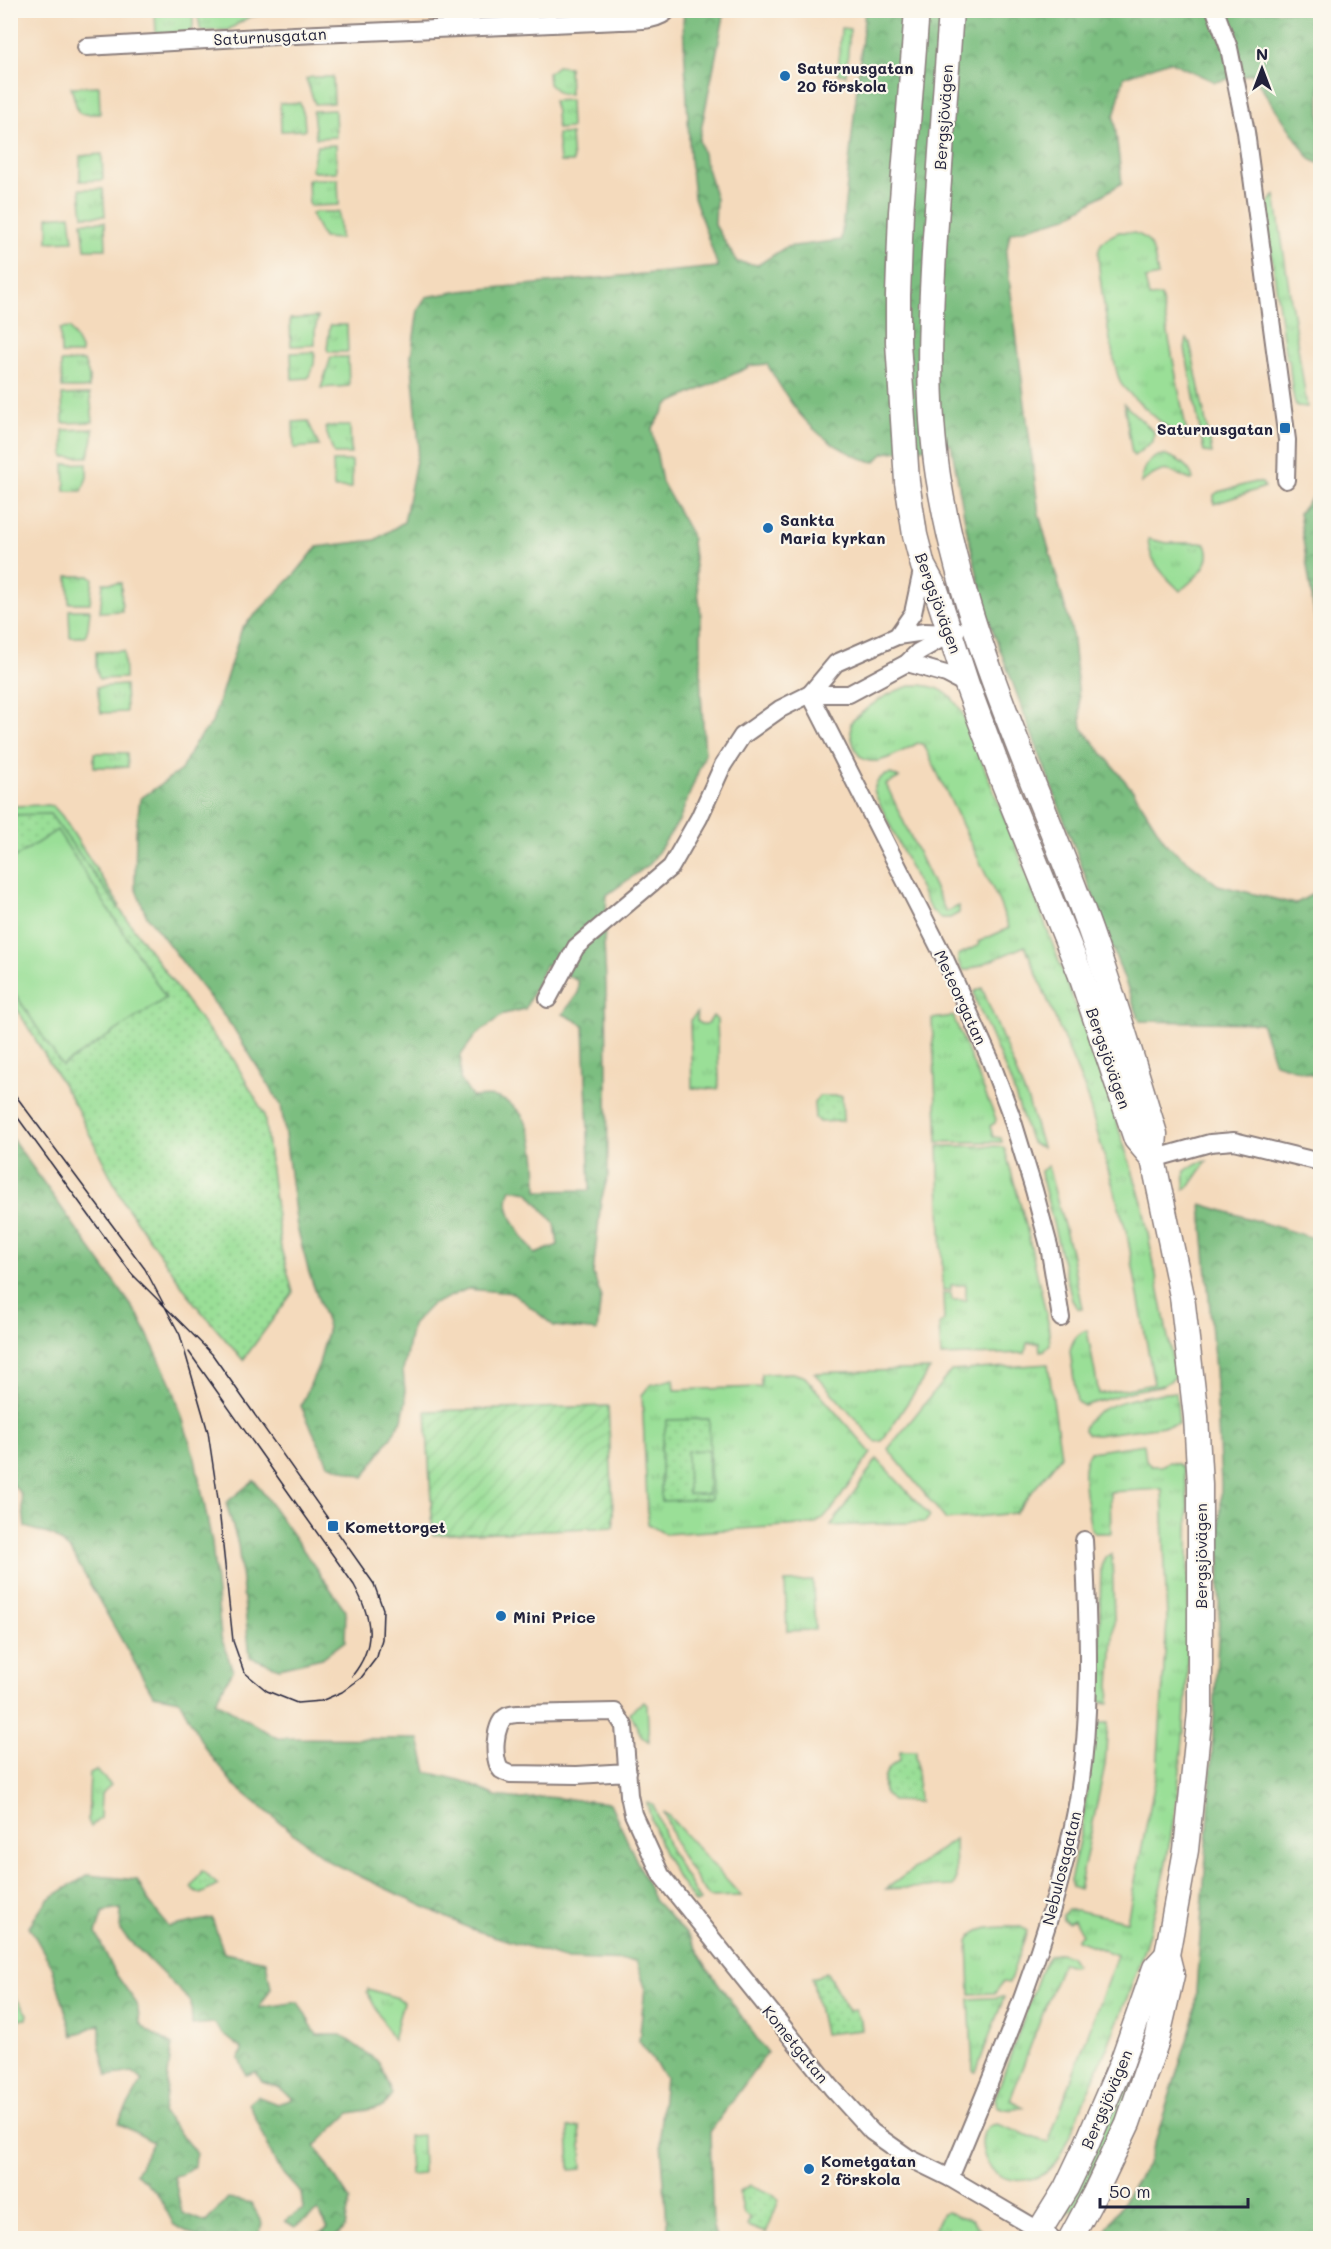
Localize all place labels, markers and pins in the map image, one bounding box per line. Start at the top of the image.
place label: Saturnusgatan 20 förskola [797,57,913,96]
marker: Saturnusgatan 20 förskola [778,69,792,83]
place label: Saturnusgatan [1157,418,1273,439]
marker: Saturnusgatan [1278,421,1292,435]
place label: Sankta Maria kyrkan [780,509,885,548]
marker: Sankta Maria kyrkan [761,521,775,535]
place label: Komettorget [345,1516,446,1537]
marker: Komettorget [326,1519,340,1533]
place label: Mini Price [513,1606,595,1627]
marker: Mini Price [494,1609,508,1623]
place label: Kometgatan 2 förskola [821,2150,916,2189]
marker: Kometgatan 2 förskola [802,2162,816,2176]

